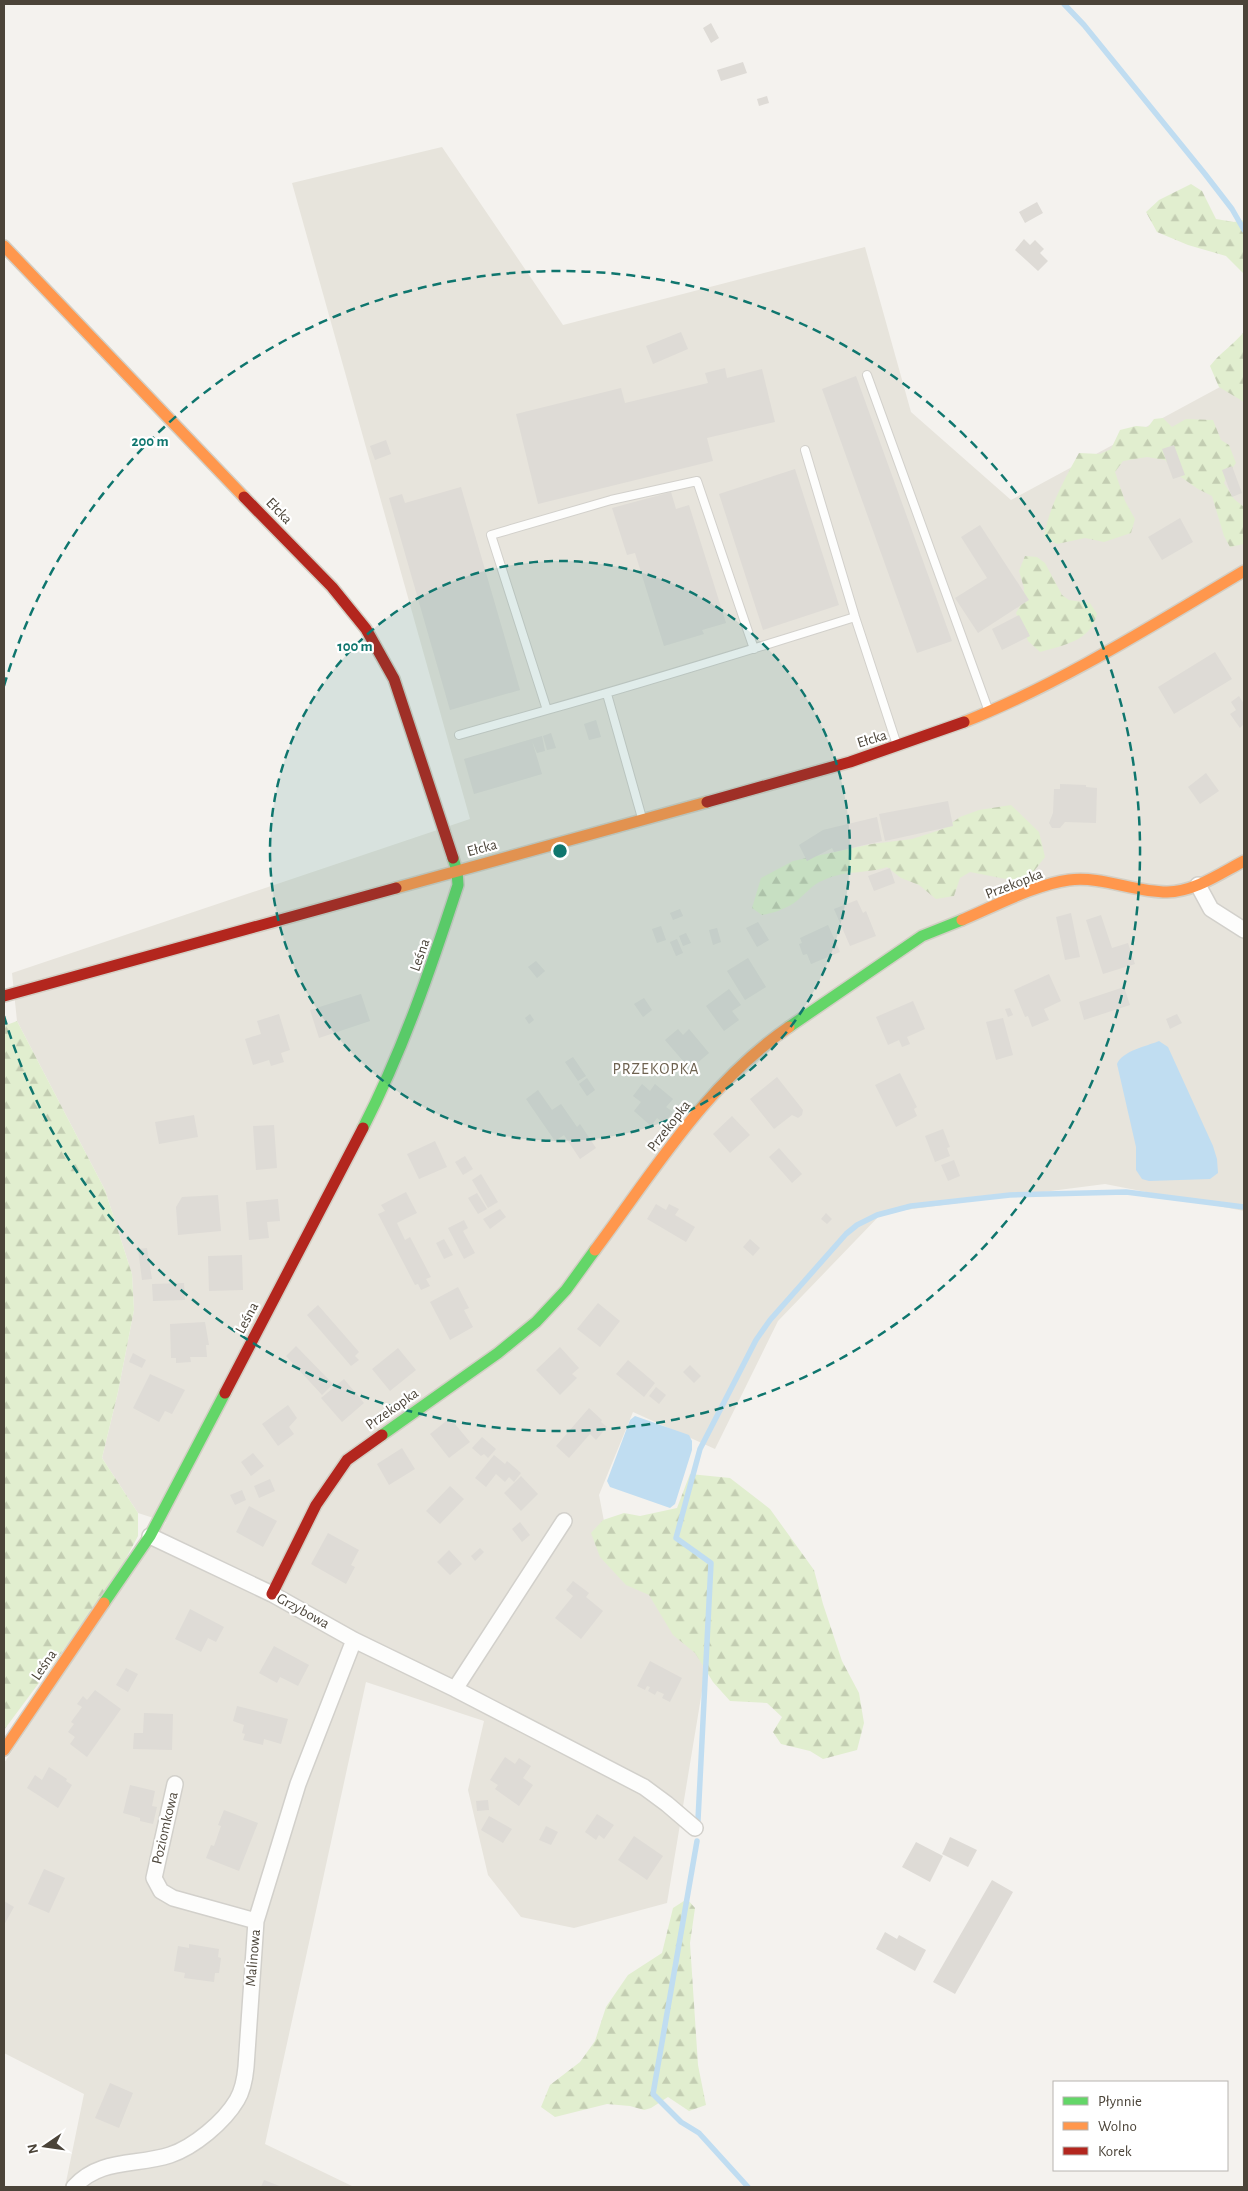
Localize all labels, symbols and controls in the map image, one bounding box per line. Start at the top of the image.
text: 200 m [131,434,169,449]
street label: Ełcka [263,495,295,527]
text: 100 m [337,639,373,654]
street label: Ełcka [855,727,889,751]
street label: Ełcka [465,837,499,859]
centre of rings [551,842,569,860]
street label: Przekopka [983,866,1045,902]
street label: Leśna [408,937,433,973]
district label: PRZEKOPKA [612,1061,700,1077]
street label: Przekopka [644,1098,694,1154]
street label: Leśna [233,1300,261,1336]
street label: Przekopka [363,1385,421,1432]
street label: Grzybowa [274,1590,332,1632]
street label: Leśna [29,1647,60,1683]
street label: Poziomkowa [149,1790,181,1866]
street label: Malinowa [243,1929,263,1987]
legend [1053,2081,1228,2171]
text: Płynnie [1098,2094,1142,2109]
text: Wolno [1098,2119,1137,2134]
north arrow [20,2121,70,2171]
text: N [25,2142,41,2155]
text: Korek [1098,2144,1132,2159]

